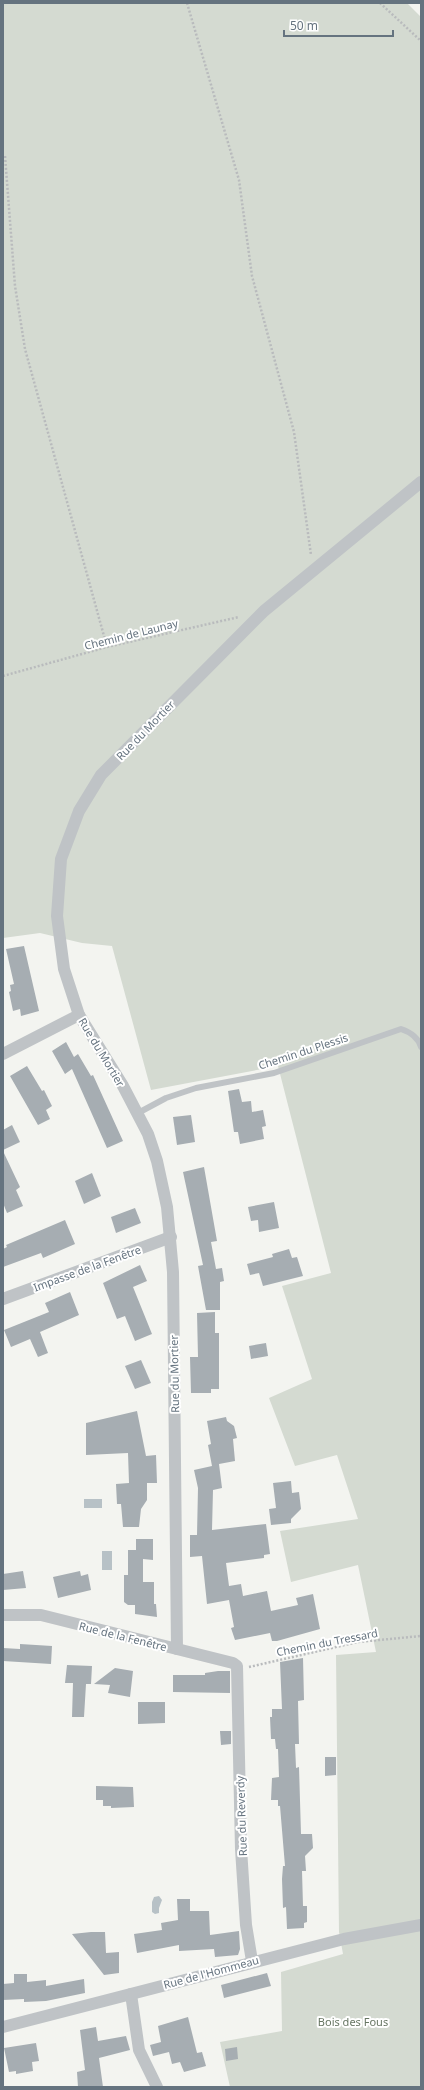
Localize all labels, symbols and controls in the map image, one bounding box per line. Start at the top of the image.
scale bar [284,12,393,38]
text: 50 m [290,17,318,34]
street label: Chemin de Launay [83,615,180,653]
street label: Rue du Mortier [113,696,178,763]
street label: Rue du Mortier [76,1015,129,1090]
street label: Chemin du Plessis [256,1029,350,1073]
street label: Impasse de la Fenêtre [31,1242,143,1294]
street label: Rue du Mortier [166,1334,182,1413]
street label: Rue de la Fenêtre [78,1618,168,1654]
street label: Chemin du Tressard [275,1625,379,1659]
street label: Rue du Reverdy [232,1775,250,1856]
street label: Rue de l'Hommeau [162,1952,260,1992]
park label: Bois des Fous [318,2014,388,2029]

